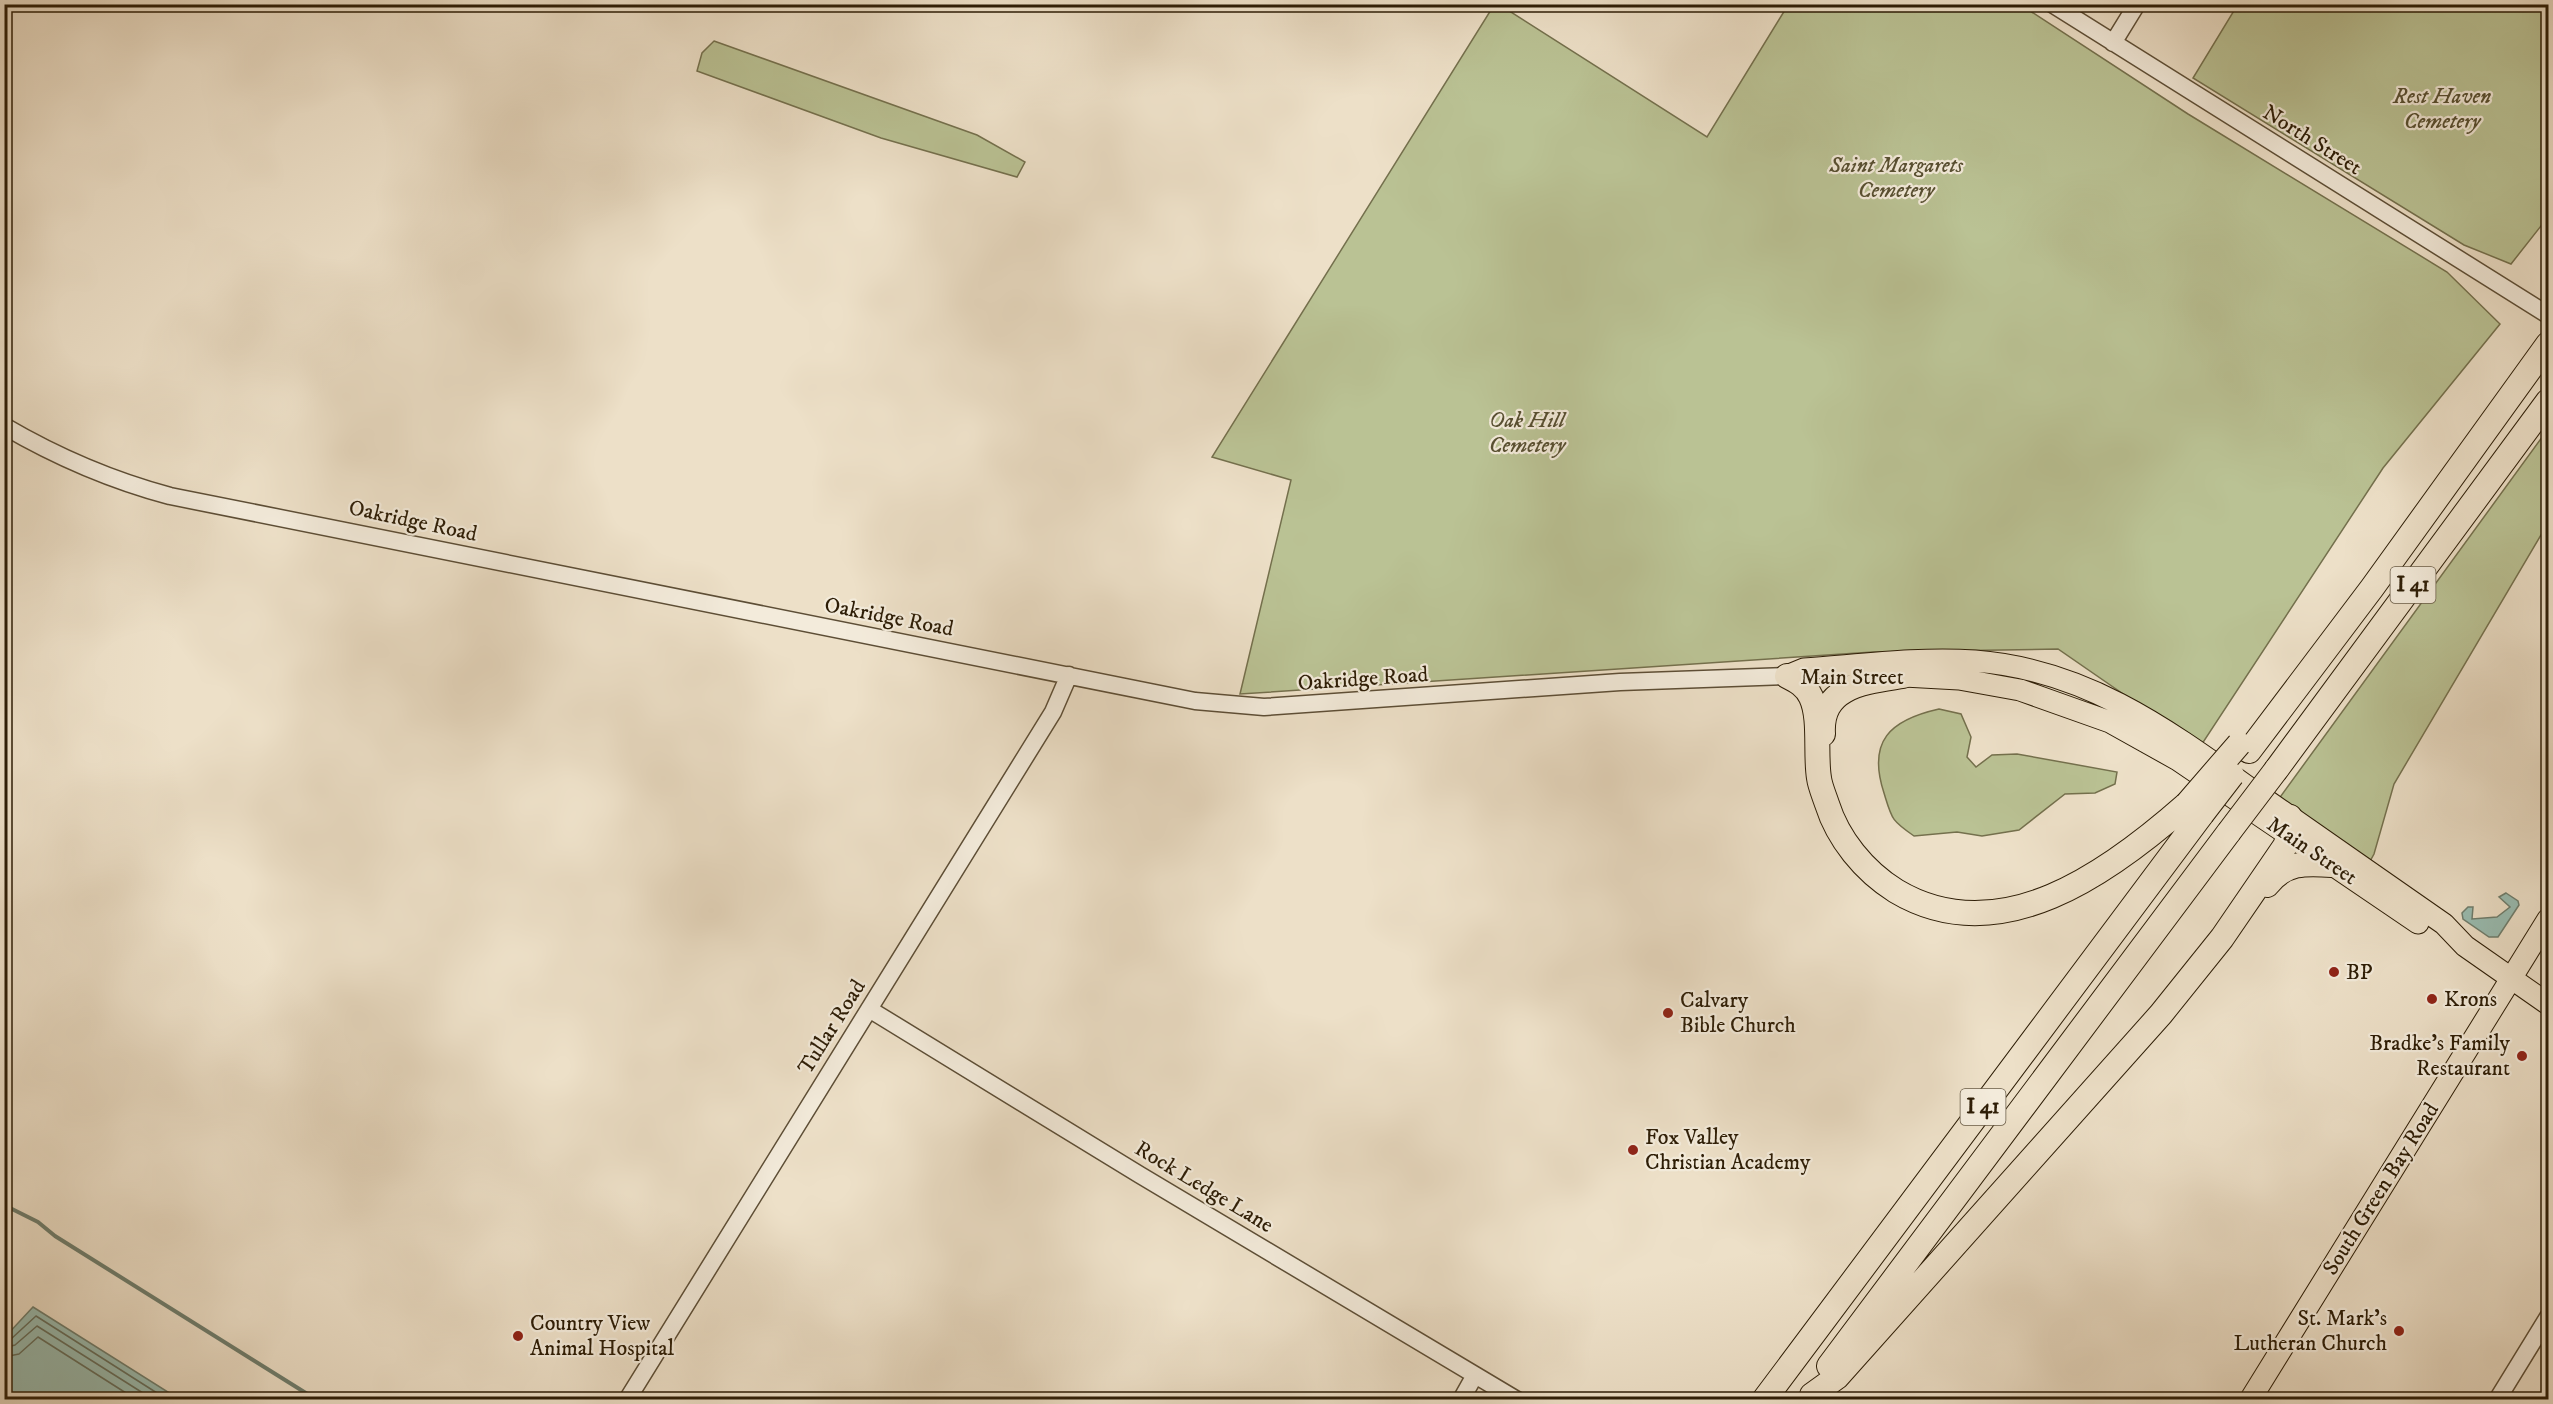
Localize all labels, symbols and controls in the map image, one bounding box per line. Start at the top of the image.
park label: Rest Haven Cemetery [2392,83,2491,135]
street label: North Street [2257,99,2367,181]
park label: Saint Margarets Cemetery [1828,152,1964,204]
park label: Oak Hill Cemetery [1489,407,1567,459]
street label: Oakridge Road [346,494,480,548]
road number: I 41 [2390,567,2436,603]
street label: Oakridge Road [822,591,956,643]
street label: Oakridge Road [1297,661,1429,697]
street label: Main Street [1800,664,1904,691]
street label: Main Street [2262,811,2362,891]
place label: BP [2346,959,2373,986]
marker: BP [2327,965,2341,979]
street label: Tullar Road [792,975,872,1079]
place label: Krons [2444,986,2497,1013]
place label: Calvary Bible Church [1680,987,1796,1039]
marker: Krons [2425,992,2439,1006]
marker: Calvary Bible Church [1661,1006,1675,1020]
place label: Bradke's Family Restaurant [2369,1030,2511,1082]
marker: Bradke's Family Restaurant [2515,1049,2529,1063]
road number: I 41 [1960,1089,2006,1125]
street label: South Green Bay Road [2317,1098,2445,1280]
place label: Fox Valley Christian Academy [1645,1124,1811,1176]
street label: Rock Ledge Lane [1130,1135,1278,1239]
marker: Fox Valley Christian Academy [1626,1143,1640,1157]
place label: St. Mark's Lutheran Church [2233,1305,2387,1357]
place label: Country View Animal Hospital [530,1310,675,1362]
marker: St. Mark's Lutheran Church [2392,1324,2406,1338]
marker: Country View Animal Hospital [511,1329,525,1343]

